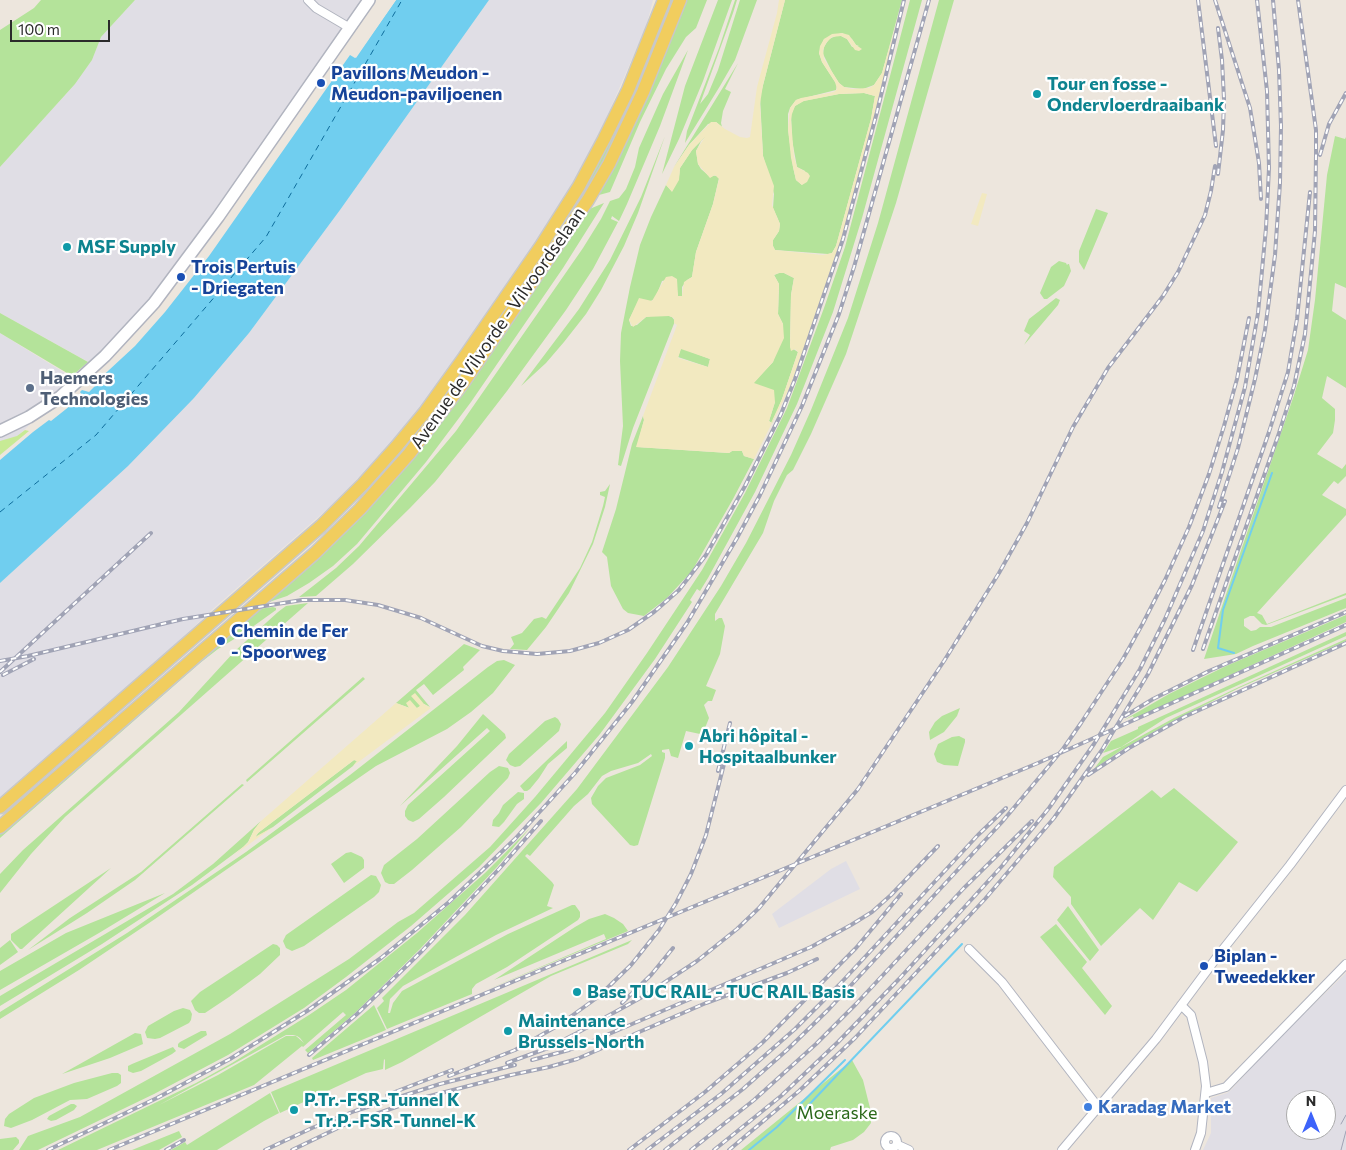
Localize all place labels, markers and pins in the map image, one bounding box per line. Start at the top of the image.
place label: Pavillons Meudon - Meudon-paviljoenen [331,62,502,104]
place label: Tour en fosse - Ondervloerdraaibank [1047,73,1224,116]
marker: Pavillons Meudon - Meudon-paviljoenen [315,77,327,89]
marker: Tour en fosse - Ondervloerdraaibank [1031,88,1043,100]
place label: MSF Supply [77,236,176,258]
marker: MSF Supply [61,241,73,253]
place label: Trois Pertuis - Driegaten [191,256,296,298]
marker: Trois Pertuis - Driegaten [175,271,187,283]
place label: Haemers Technologies [40,367,148,409]
marker: Haemers Technologies [24,382,36,394]
place label: Chemin de Fer - Spoorweg [231,620,348,662]
marker: Chemin de Fer - Spoorweg [215,635,227,647]
place label: Abri hôpital - Hospitaalbunker [699,725,837,768]
marker: Abri hôpital - Hospitaalbunker [683,740,695,752]
place label: Biplan - Tweedekker [1214,945,1315,988]
marker: Biplan - Tweedekker [1198,960,1210,972]
place label: Base TUC RAIL - TUC RAIL Basis [587,981,855,1003]
marker: Base TUC RAIL - TUC RAIL Basis [571,986,583,998]
place label: Maintenance Brussels-North [518,1010,644,1052]
marker: Maintenance Brussels-North [502,1025,514,1037]
place label: P.Tr.-FSR-Tunnel K - Tr.P.-FSR-Tunnel-K [304,1089,476,1132]
place label: Karadag Market [1098,1096,1231,1118]
marker: Karadag Market [1082,1101,1094,1113]
marker: P.Tr.-FSR-Tunnel K - Tr.P.-FSR-Tunnel-K [288,1104,300,1116]

